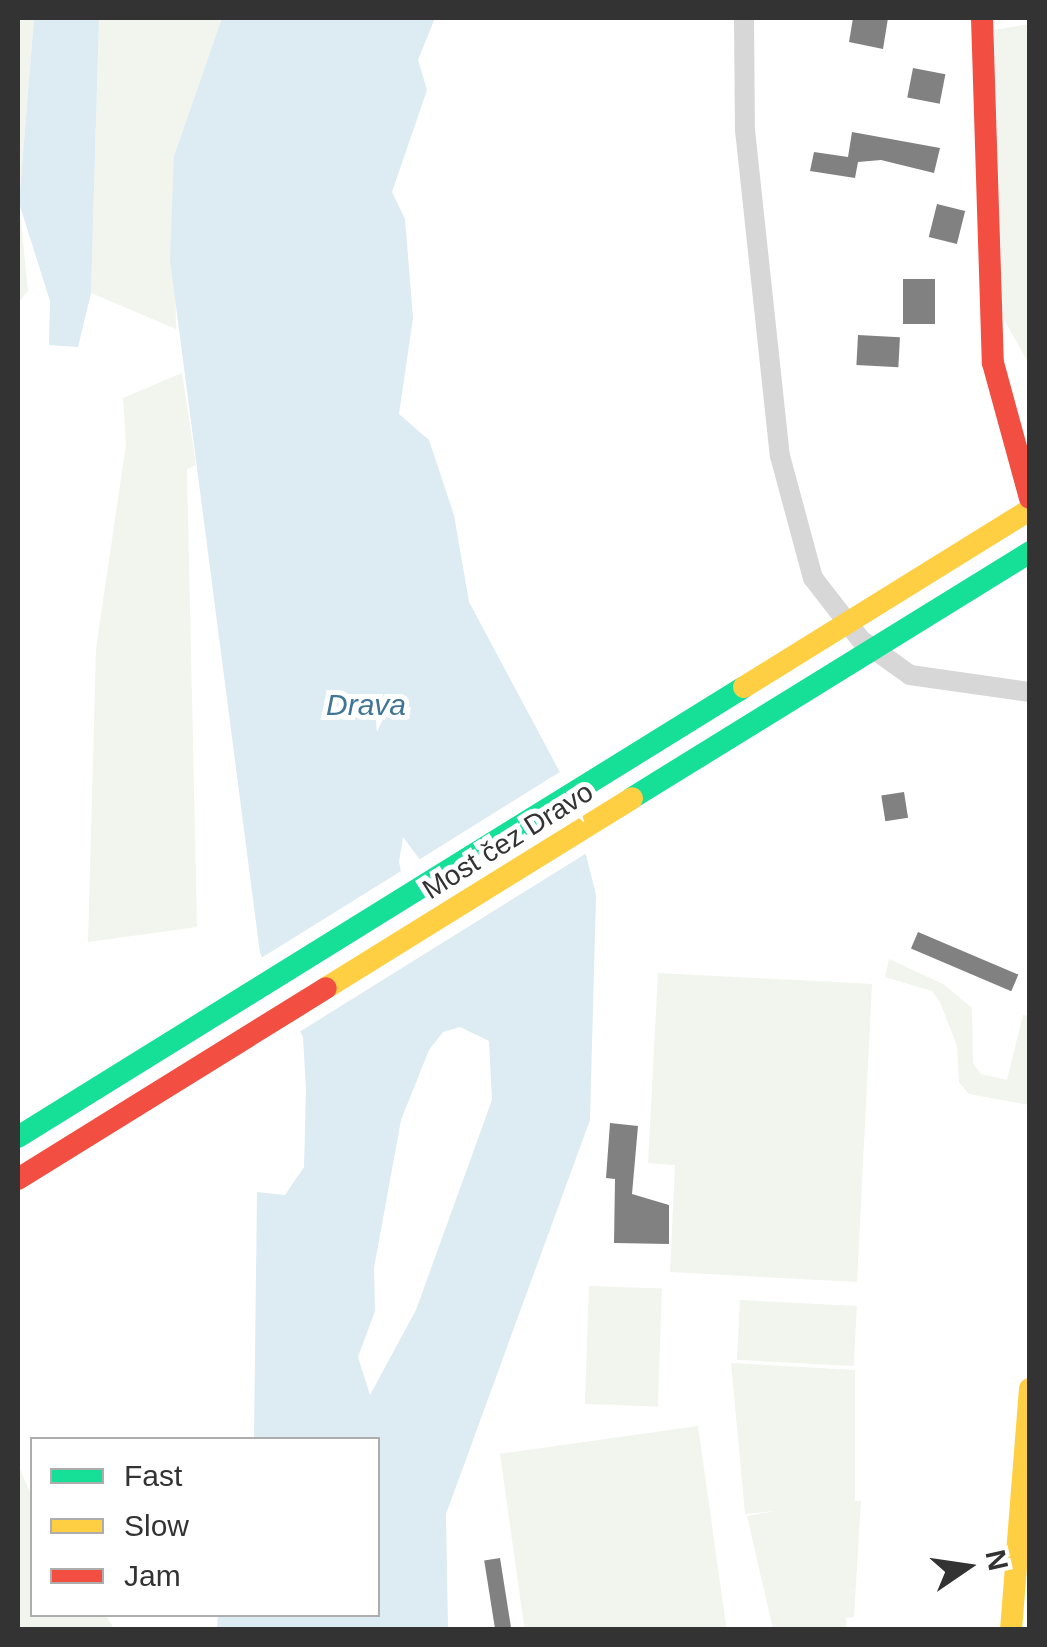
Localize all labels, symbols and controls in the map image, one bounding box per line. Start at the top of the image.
water label: Drava [326,687,406,723]
street label: Most čez Dravo [417,775,599,907]
legend [30,1437,380,1617]
text: Fast [124,1459,182,1492]
text: Slow [124,1509,189,1542]
north arrow [917,1517,1017,1617]
text: N [979,1547,1014,1573]
text: Jam [124,1559,181,1592]

